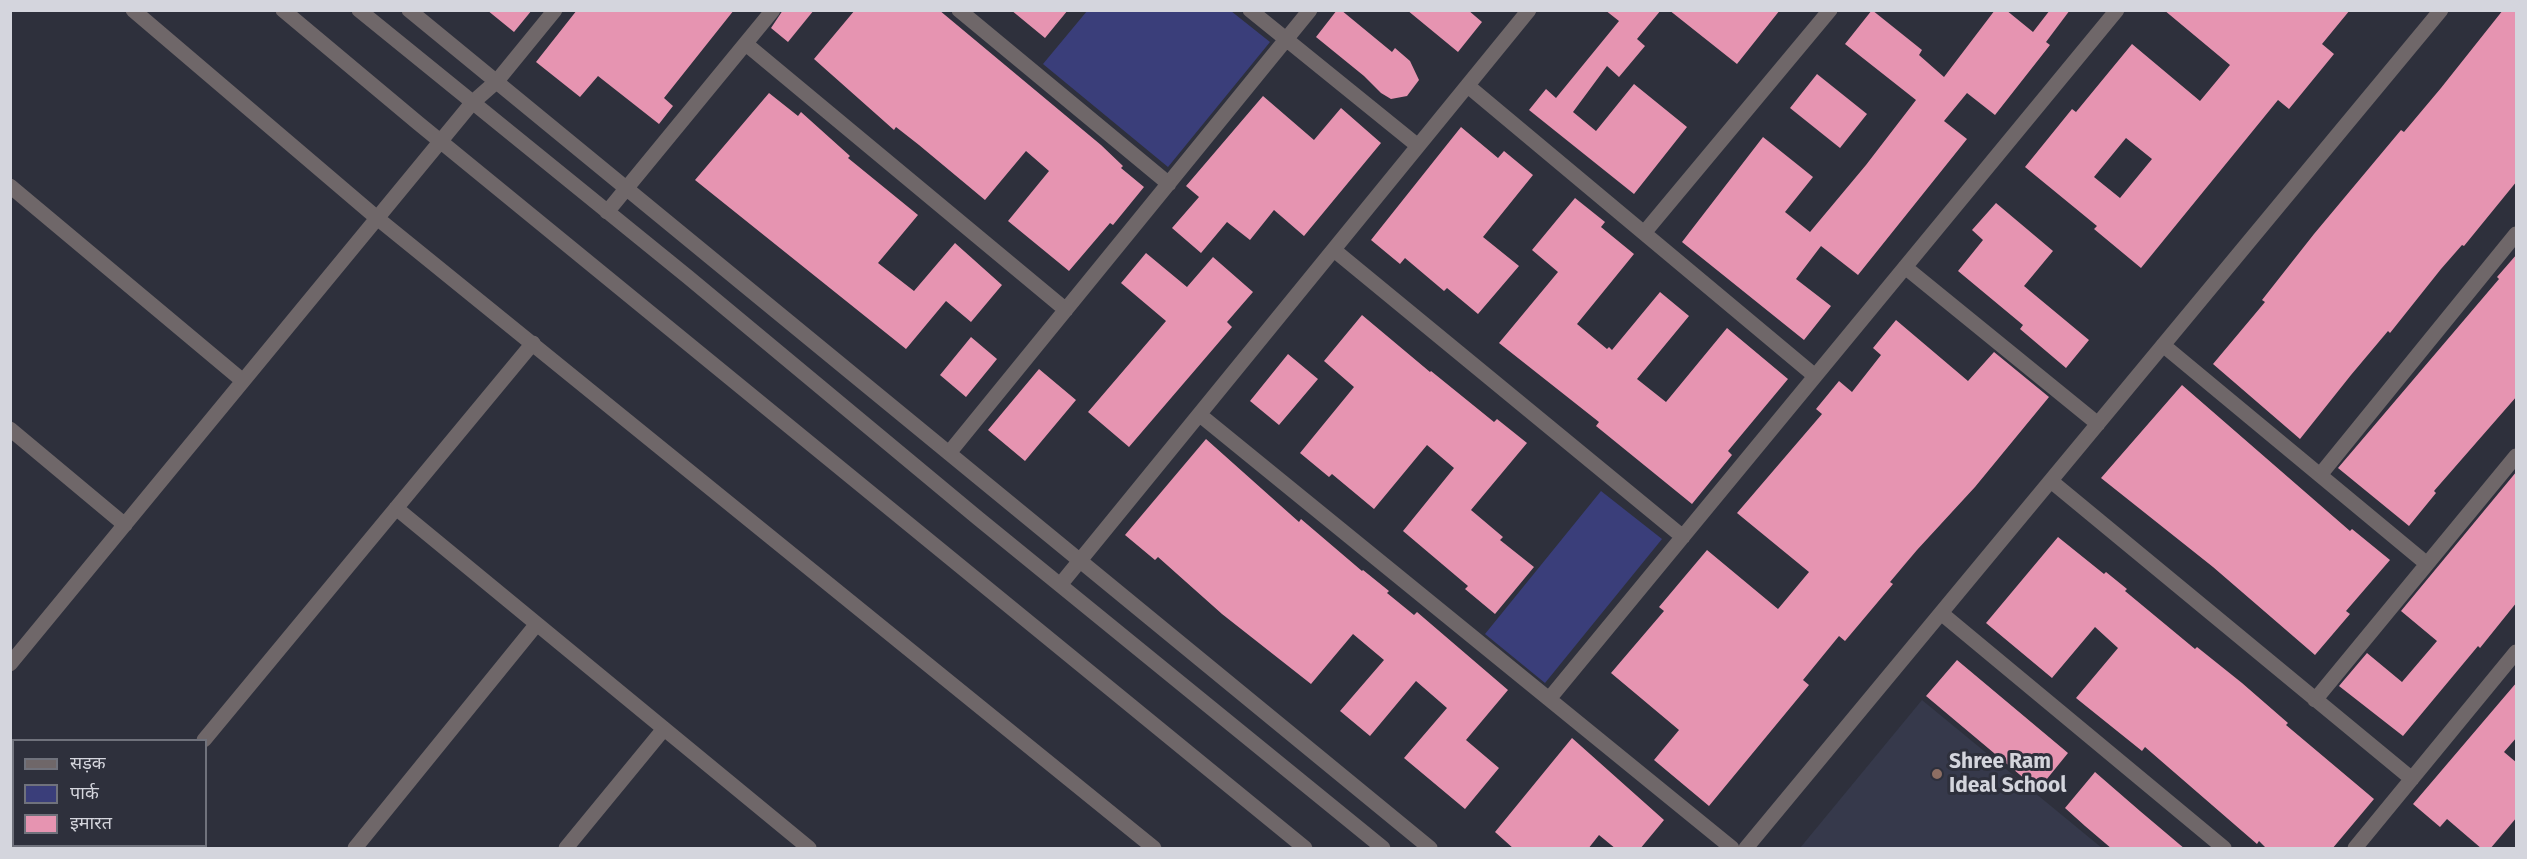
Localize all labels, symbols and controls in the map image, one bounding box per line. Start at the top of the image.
legend [12,739,207,847]
place label: Shree Ram Ideal School [1949,749,2067,799]
text: सड़क [70,752,106,774]
marker: Shree Ram Ideal School [1930,767,1944,781]
text: पार्क [70,782,99,804]
text: इमारत [70,812,112,834]

